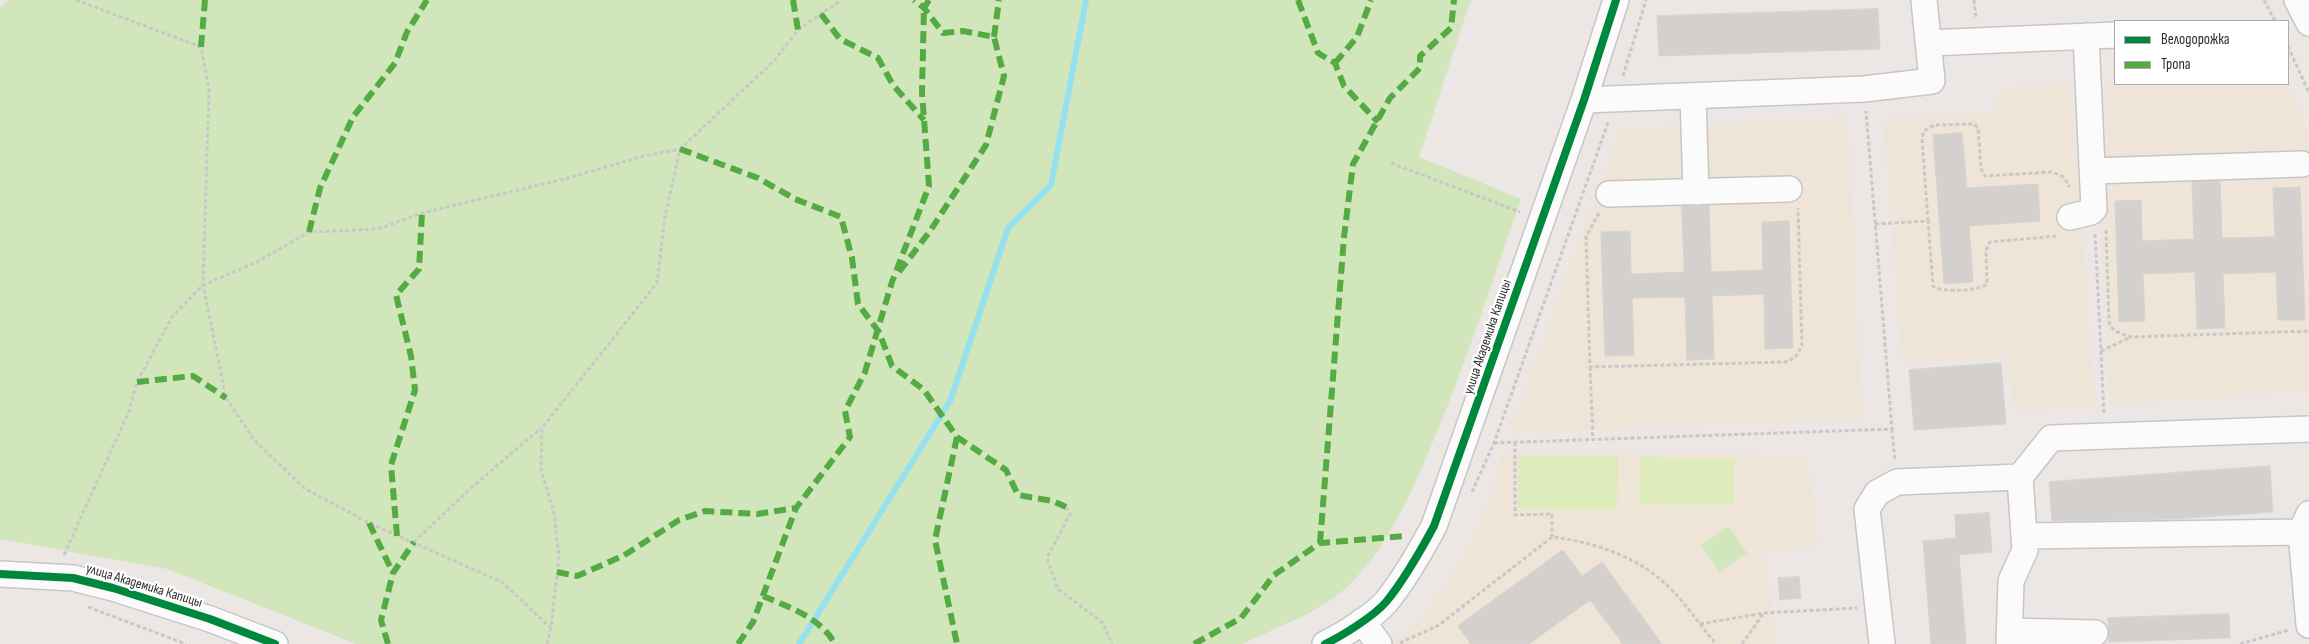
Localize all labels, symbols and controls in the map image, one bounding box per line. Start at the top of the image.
legend [2114,20,2289,85]
text: Велодорожка [2161,30,2230,49]
text: Тропа [2161,55,2191,74]
street label: улица Академика Капицы [1460,277,1516,397]
street label: улица Академика Капицы [84,560,204,612]

